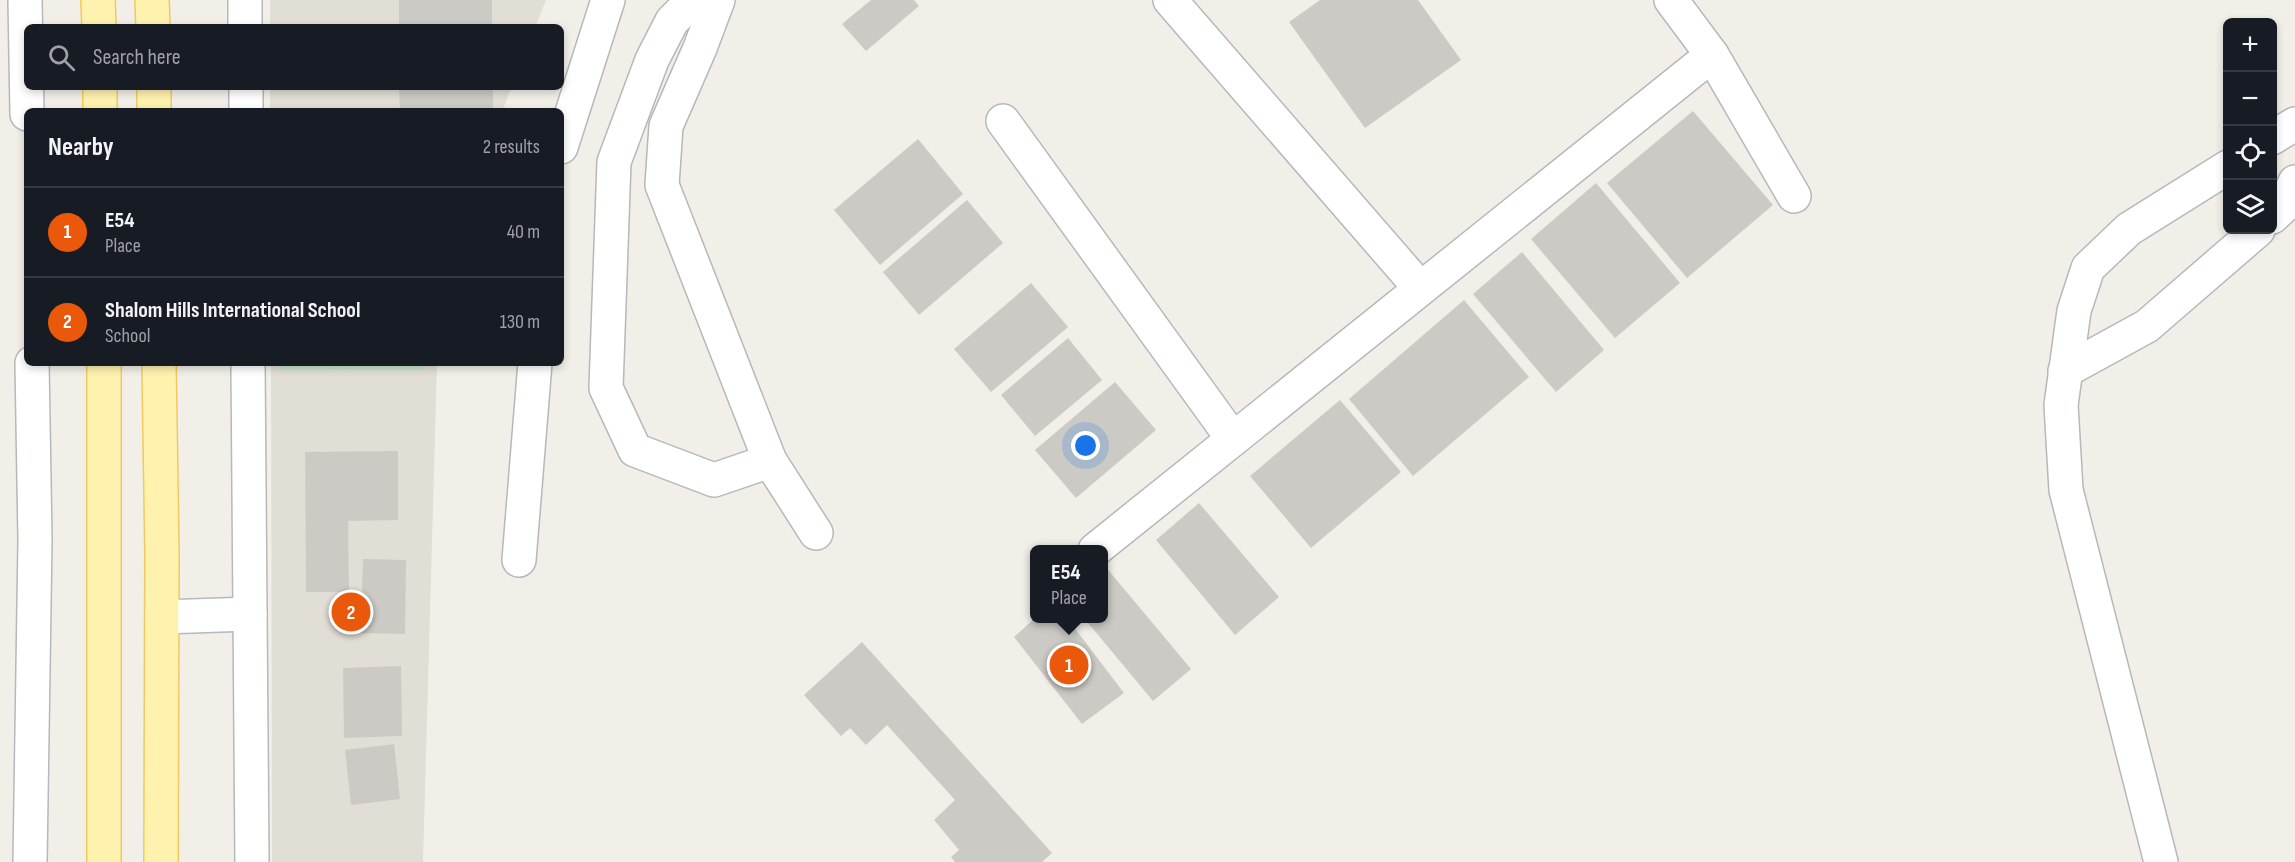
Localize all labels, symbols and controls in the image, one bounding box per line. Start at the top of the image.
map controls [2223,18,2277,234]
button: + [2223,18,2277,72]
search box [24,24,564,90]
icon: search [45,41,78,74]
text: Search here [93,44,180,71]
button: − [2223,72,2277,126]
button: locate [2223,126,2277,180]
text: Nearby [48,132,114,163]
text: 2 results [483,135,540,159]
button: layers [2223,180,2277,234]
text: E54 [105,207,134,234]
text: 1 [64,220,71,244]
text: 40 m [507,220,540,244]
text: Place [105,234,141,258]
text: Shalom Hills International School [105,297,360,324]
text: 2 [63,310,72,334]
text: 130 m [500,310,540,334]
text: School [105,324,150,348]
your location [1071,431,1100,460]
popup [1030,545,1108,623]
text: E54 [1051,559,1081,586]
text: Place [1051,586,1087,610]
pin: 2 [332,590,370,634]
pin: 1 [1050,642,1088,688]

